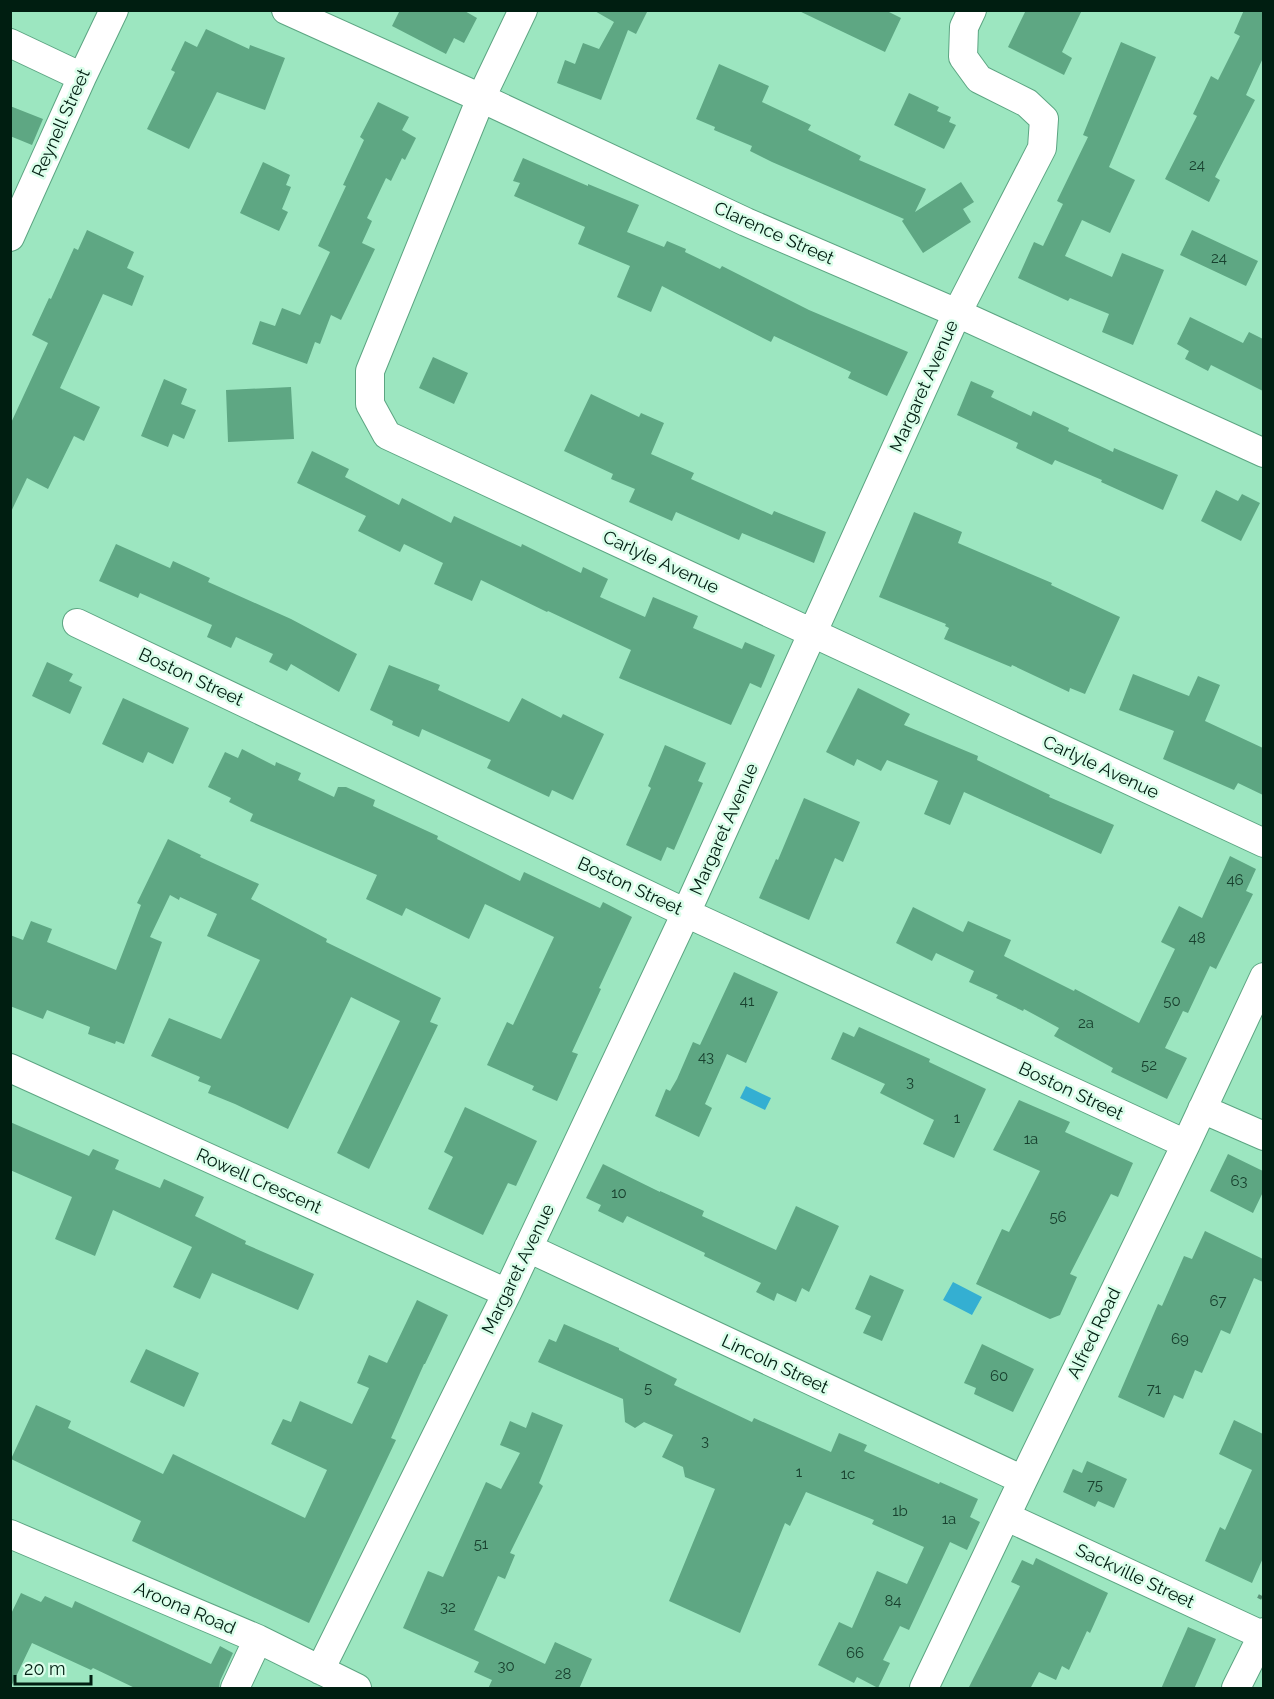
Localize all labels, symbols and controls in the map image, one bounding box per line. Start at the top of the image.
street label: Reynell Street [27,65,94,180]
house number: 24 [1189,156,1205,174]
street label: Clarence Street [711,197,837,268]
house number: 24 [1211,249,1227,267]
street label: Margaret Avenue [885,316,962,455]
street label: Carlyle Avenue [600,526,723,598]
street label: Boston Street [136,643,247,710]
street label: Carlyle Avenue [1040,731,1163,803]
street label: Margaret Avenue [685,759,762,898]
street label: Boston Street [575,852,686,919]
house number: 46 [1226,871,1244,889]
house number: 48 [1188,929,1206,947]
house number: 41 [740,992,755,1010]
house number: 50 [1163,992,1181,1010]
house number: 2a [1078,1014,1094,1032]
house number: 43 [698,1048,714,1066]
house number: 52 [1141,1056,1157,1074]
street label: Boston Street [1016,1057,1127,1124]
house number: 3 [906,1073,914,1091]
house number: 1 [954,1109,961,1127]
house number: 1a [1024,1130,1038,1148]
street label: Rowell Crescent [193,1143,325,1218]
house number: 63 [1230,1172,1248,1190]
house number: 10 [611,1184,627,1202]
street label: Margaret Avenue [477,1200,558,1337]
house number: 56 [1049,1208,1067,1226]
street label: Alfred Road [1063,1284,1125,1382]
house number: 67 [1209,1292,1227,1310]
street label: Lincoln Street [719,1330,832,1397]
house number: 69 [1171,1330,1189,1348]
house number: 60 [990,1367,1008,1385]
house number: 5 [644,1379,652,1397]
house number: 71 [1147,1380,1162,1398]
house number: 3 [701,1432,709,1450]
house number: 1 [796,1463,803,1481]
house number: 1c [841,1465,855,1483]
house number: 75 [1087,1476,1103,1494]
house number: 1b [892,1502,908,1520]
house number: 1a [942,1510,956,1528]
house number: 51 [474,1535,489,1553]
street label: Sackville Street [1073,1539,1198,1612]
street label: Aroona Road [132,1577,239,1638]
house number: 84 [884,1592,902,1610]
house number: 32 [440,1598,456,1616]
house number: 66 [846,1644,864,1662]
scale bar [15,1648,92,1686]
house number: 30 [497,1657,515,1675]
text: 20 m [24,1658,66,1679]
house number: 28 [555,1665,571,1683]

